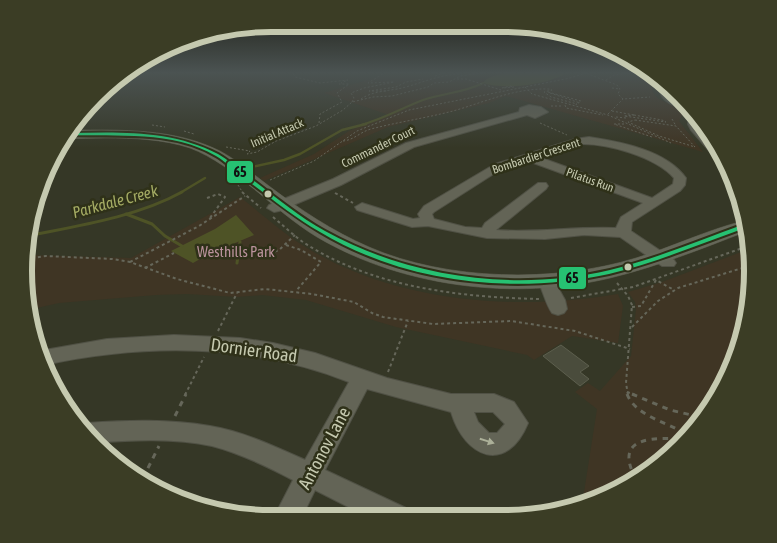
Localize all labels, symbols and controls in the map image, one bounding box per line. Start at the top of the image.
street label: Initial Attack [248,115,306,150]
street label: Commander Court [339,123,417,171]
street label: Bombardier Crescent [490,135,582,177]
line badge: 65 [226,160,254,184]
text: 65 [233,164,247,180]
street label: Pilatus Run [564,165,616,195]
water label: Parkdale Creek [70,181,161,221]
unlabelled marker [263,189,273,199]
park label: Westhills Park [197,243,275,260]
unlabelled marker [623,262,633,272]
line badge: 65 [558,266,587,290]
text: 65 [565,270,579,286]
street label: Dornier Road [209,334,299,366]
street label: Antonov Lane [294,403,354,493]
one-way arrow [479,437,495,445]

